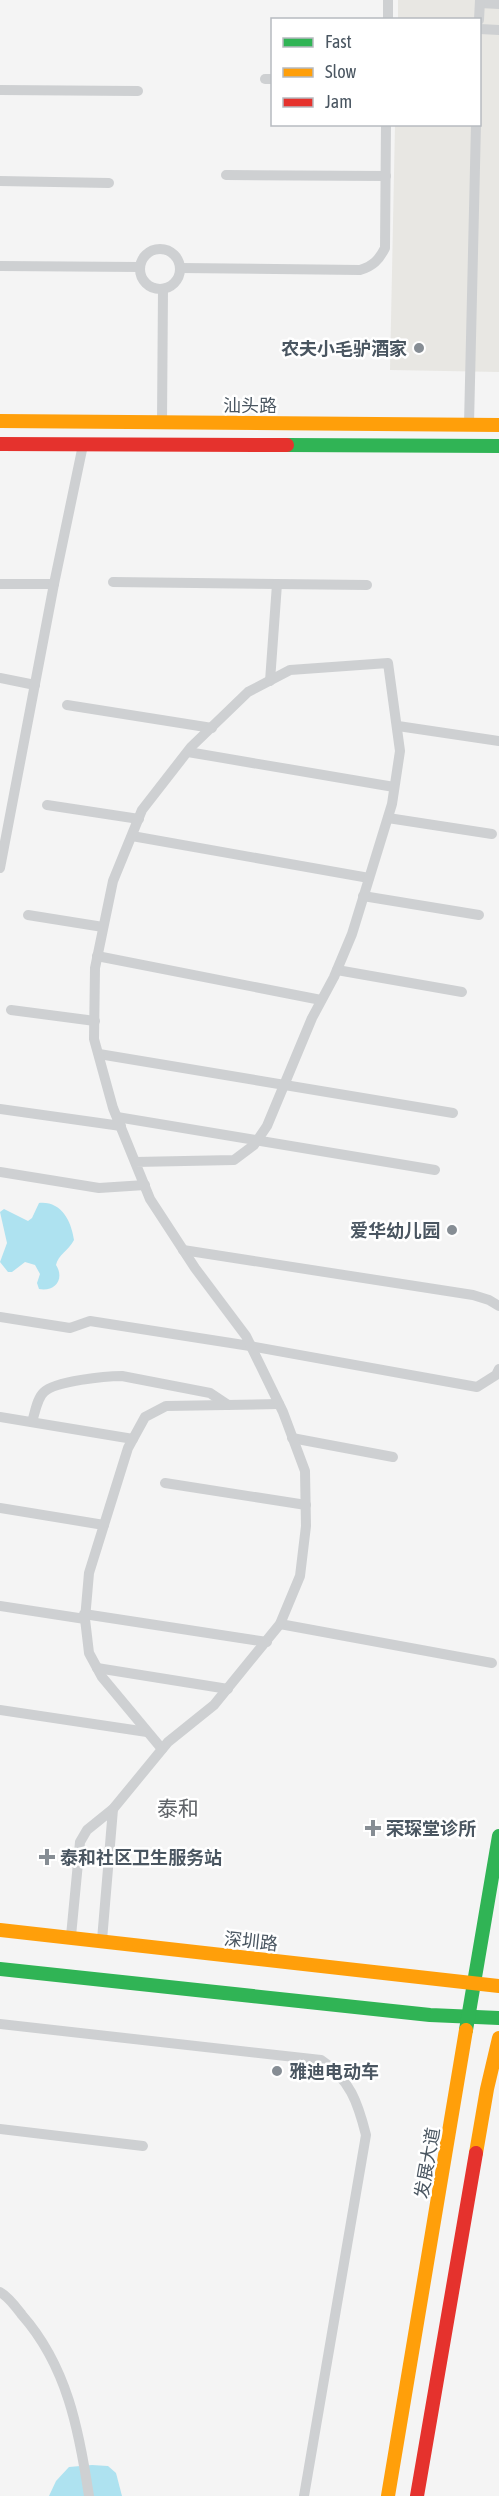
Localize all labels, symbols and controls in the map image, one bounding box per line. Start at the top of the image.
legend [271,18,481,126]
text: Fast [325,31,352,52]
text: Slow [325,61,356,82]
text: Jam [325,91,352,112]
place label: 农夫小毛驴酒家 [281,338,407,359]
marker: 农夫小毛驴酒家 [412,341,426,355]
street label: 汕头路 [223,395,277,416]
place label: 爱华幼儿园 [350,1220,440,1241]
marker: 爱华幼儿园 [445,1223,459,1237]
district label: 泰和 [157,1796,199,1820]
place label: 荣琛堂诊所 [386,1818,476,1839]
marker: 荣琛堂诊所 [364,1819,382,1837]
place label: 泰和社区卫生服务站 [60,1847,222,1868]
marker: 泰和社区卫生服务站 [38,1848,56,1866]
street label: 深圳路 [223,1928,279,1954]
place label: 雅迪电动车 [289,2061,379,2082]
marker: 雅迪电动车 [270,2064,284,2078]
street label: 发展大道 [410,2126,444,2200]

